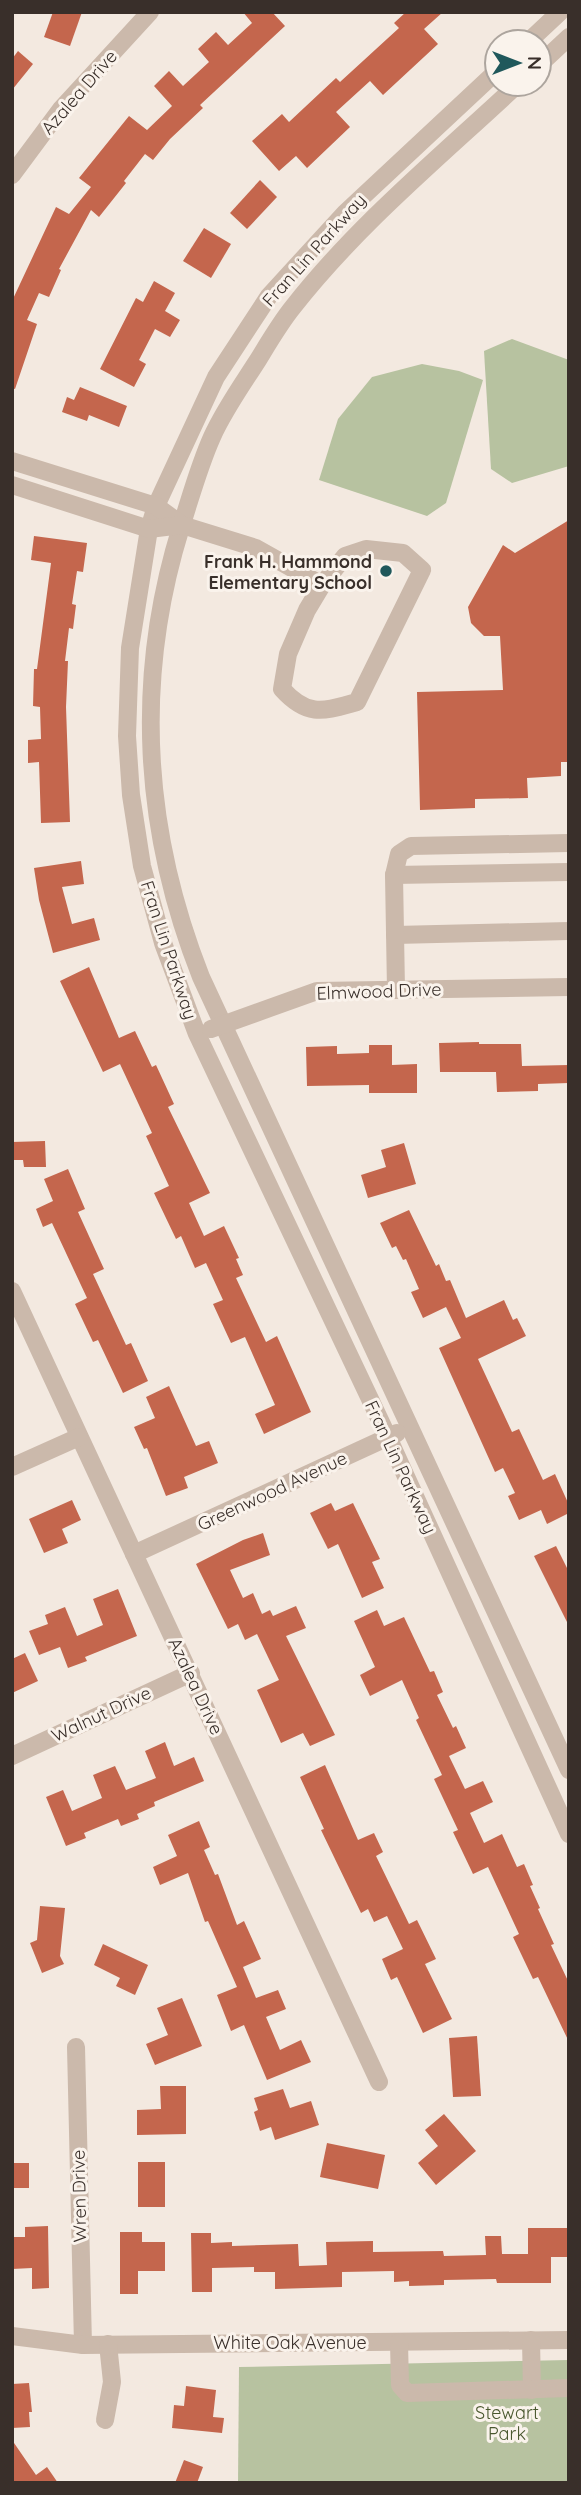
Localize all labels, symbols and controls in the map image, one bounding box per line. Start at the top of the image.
north arrow [483,28,553,98]
street label: Azalea Drive [36,45,122,139]
text: N [523,56,547,70]
street label: Fran Lin Parkway [257,189,371,311]
place label: Frank H. Hammond Elementary School [204,550,372,594]
marker: Frank H. Hammond Elementary School [378,563,394,579]
street label: Fran Lin Parkway [136,878,202,1022]
street label: Elmwood Drive [316,977,442,1005]
street label: Fran Lin Parkway [360,1397,442,1537]
street label: Greenwood Avenue [194,1446,350,1536]
street label: Azalea Drive [163,1634,229,1738]
street label: Walnut Drive [48,1681,154,1747]
street label: Wren Drive [67,2149,91,2243]
street label: White Oak Avenue [213,2331,367,2354]
park label: Stewart Park [475,2401,539,2445]

